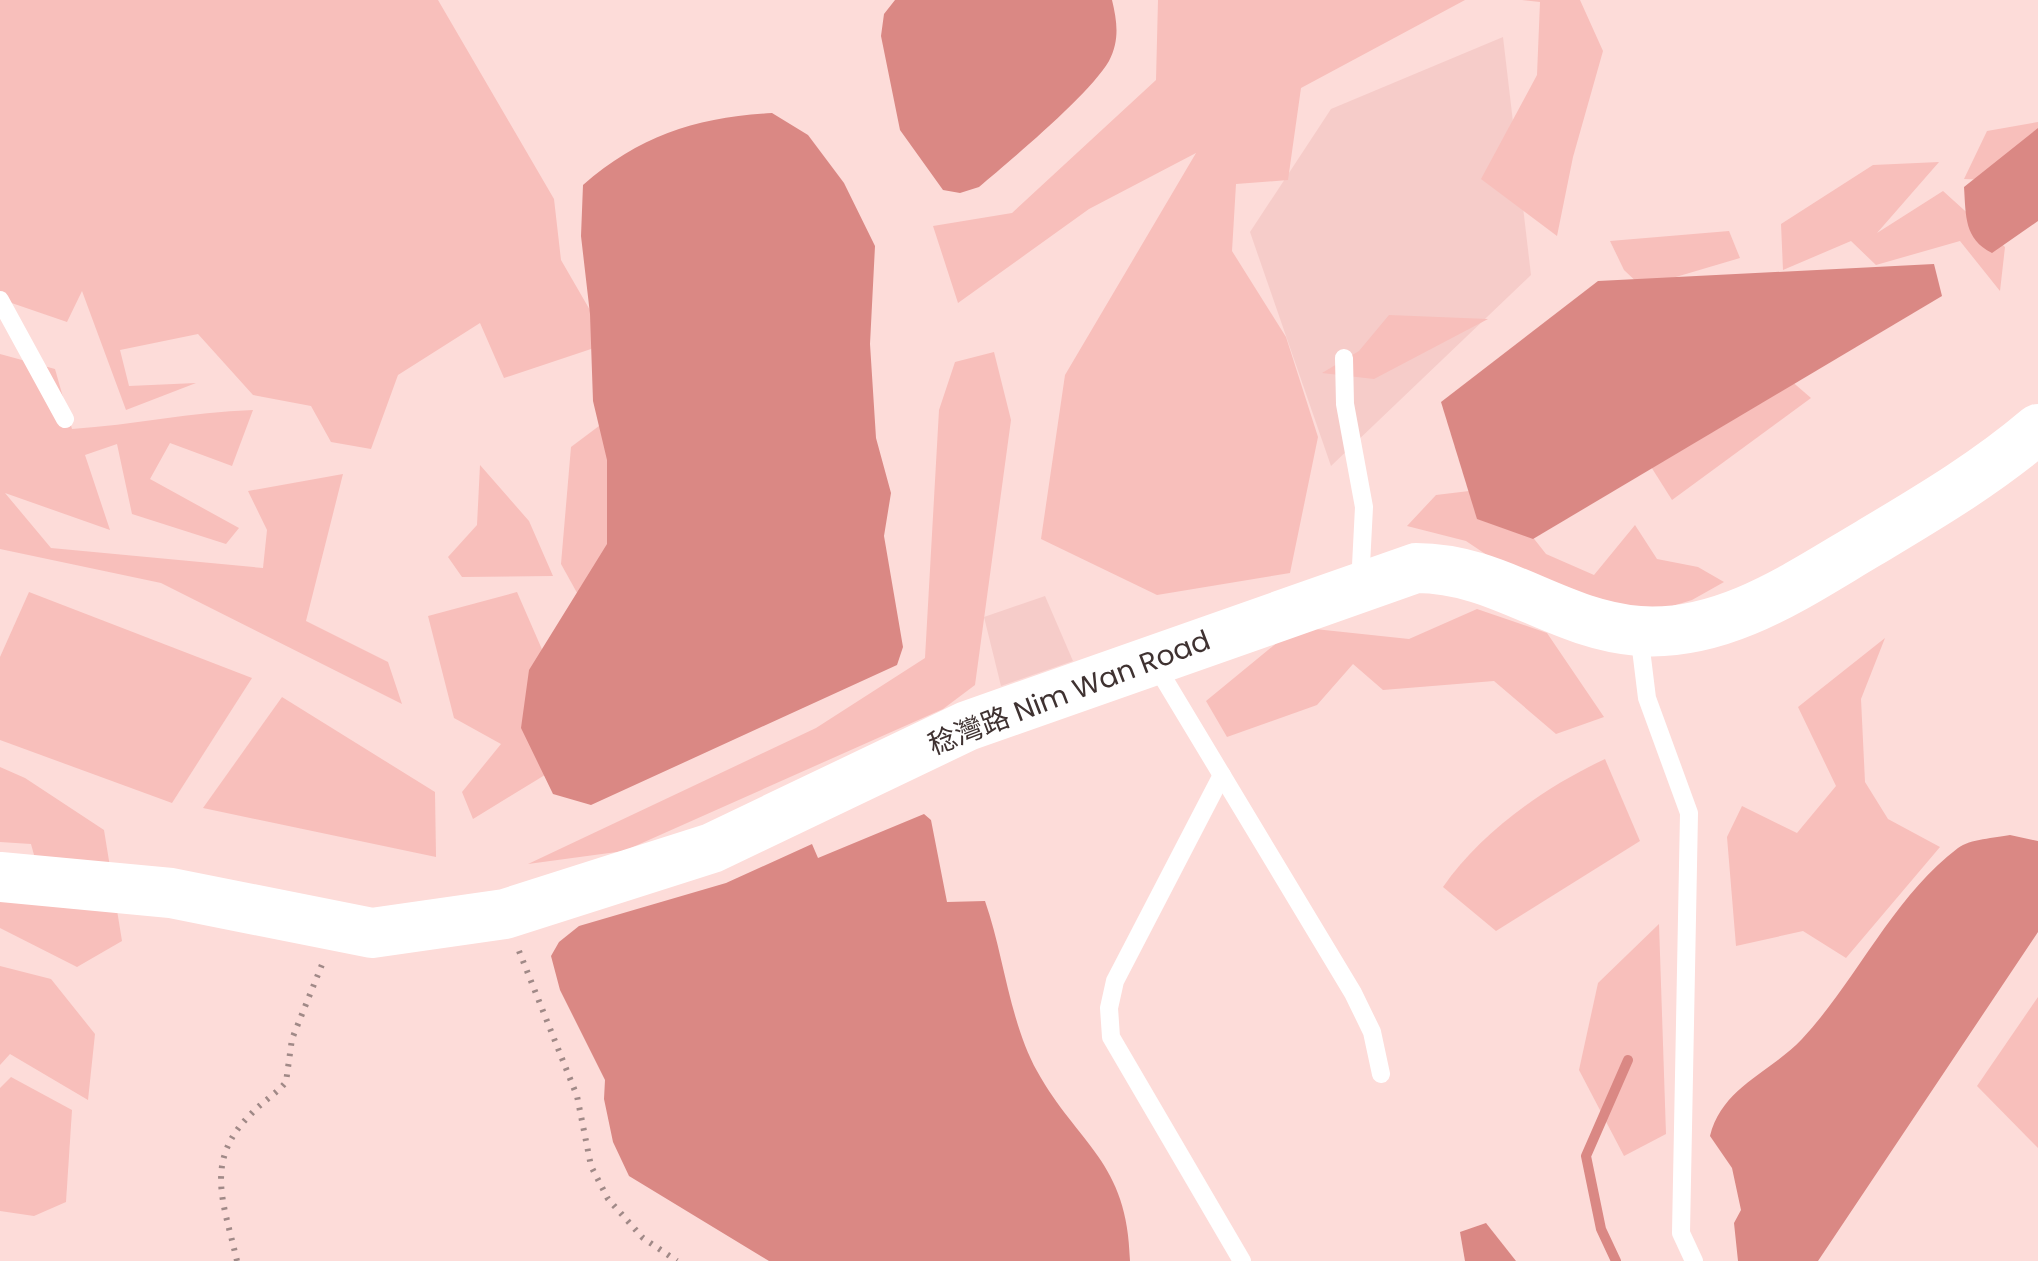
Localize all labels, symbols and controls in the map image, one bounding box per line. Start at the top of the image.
street label: 稔灣路 Nim Wan Road [923,621,1216,764]

